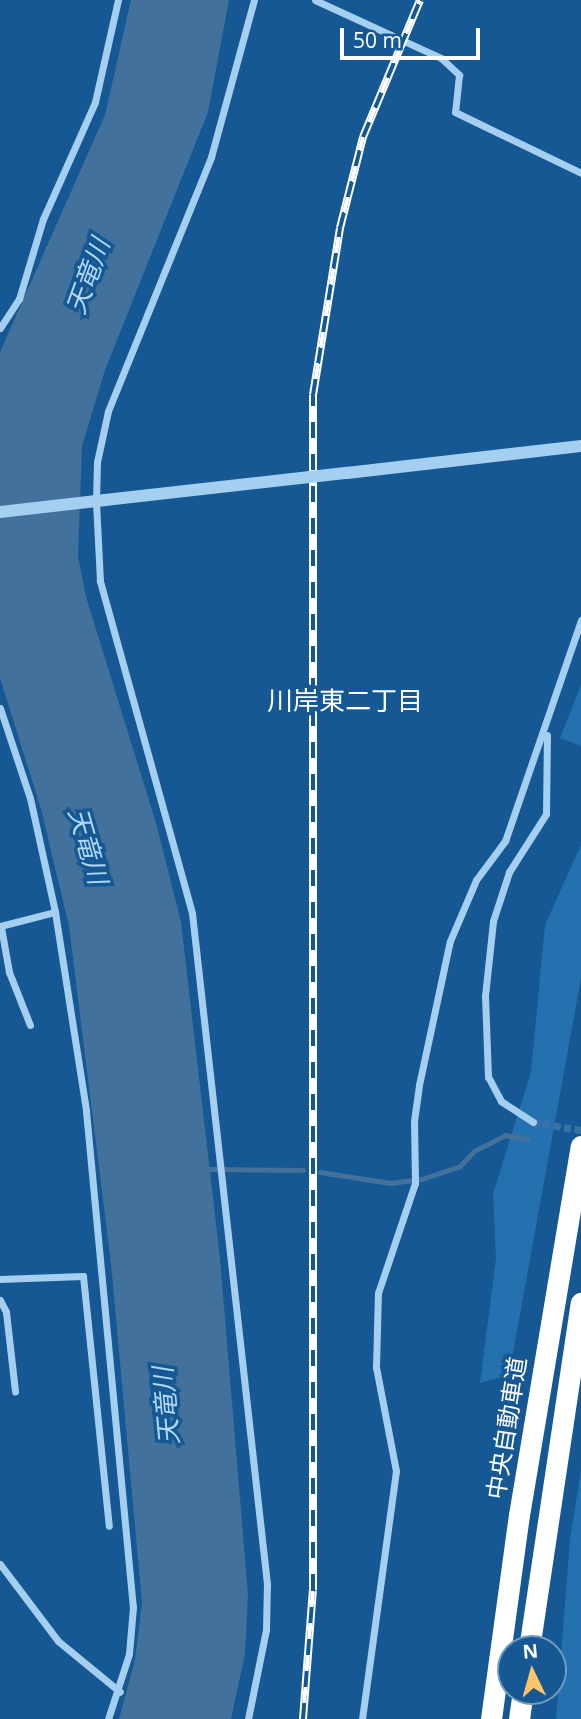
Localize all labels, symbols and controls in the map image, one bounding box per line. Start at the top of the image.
scale bar [343,14,483,58]
text: 50 m [353,26,402,54]
water label: 天竜川 [60,234,116,318]
district label: 川岸東二丁目 [267,685,423,717]
water label: 天竜川 [62,804,114,888]
street label: 中央自動車道 [481,1355,531,1501]
water label: 天竜川 [147,1366,185,1446]
north arrow [497,1635,567,1705]
text: N [522,1637,539,1665]

